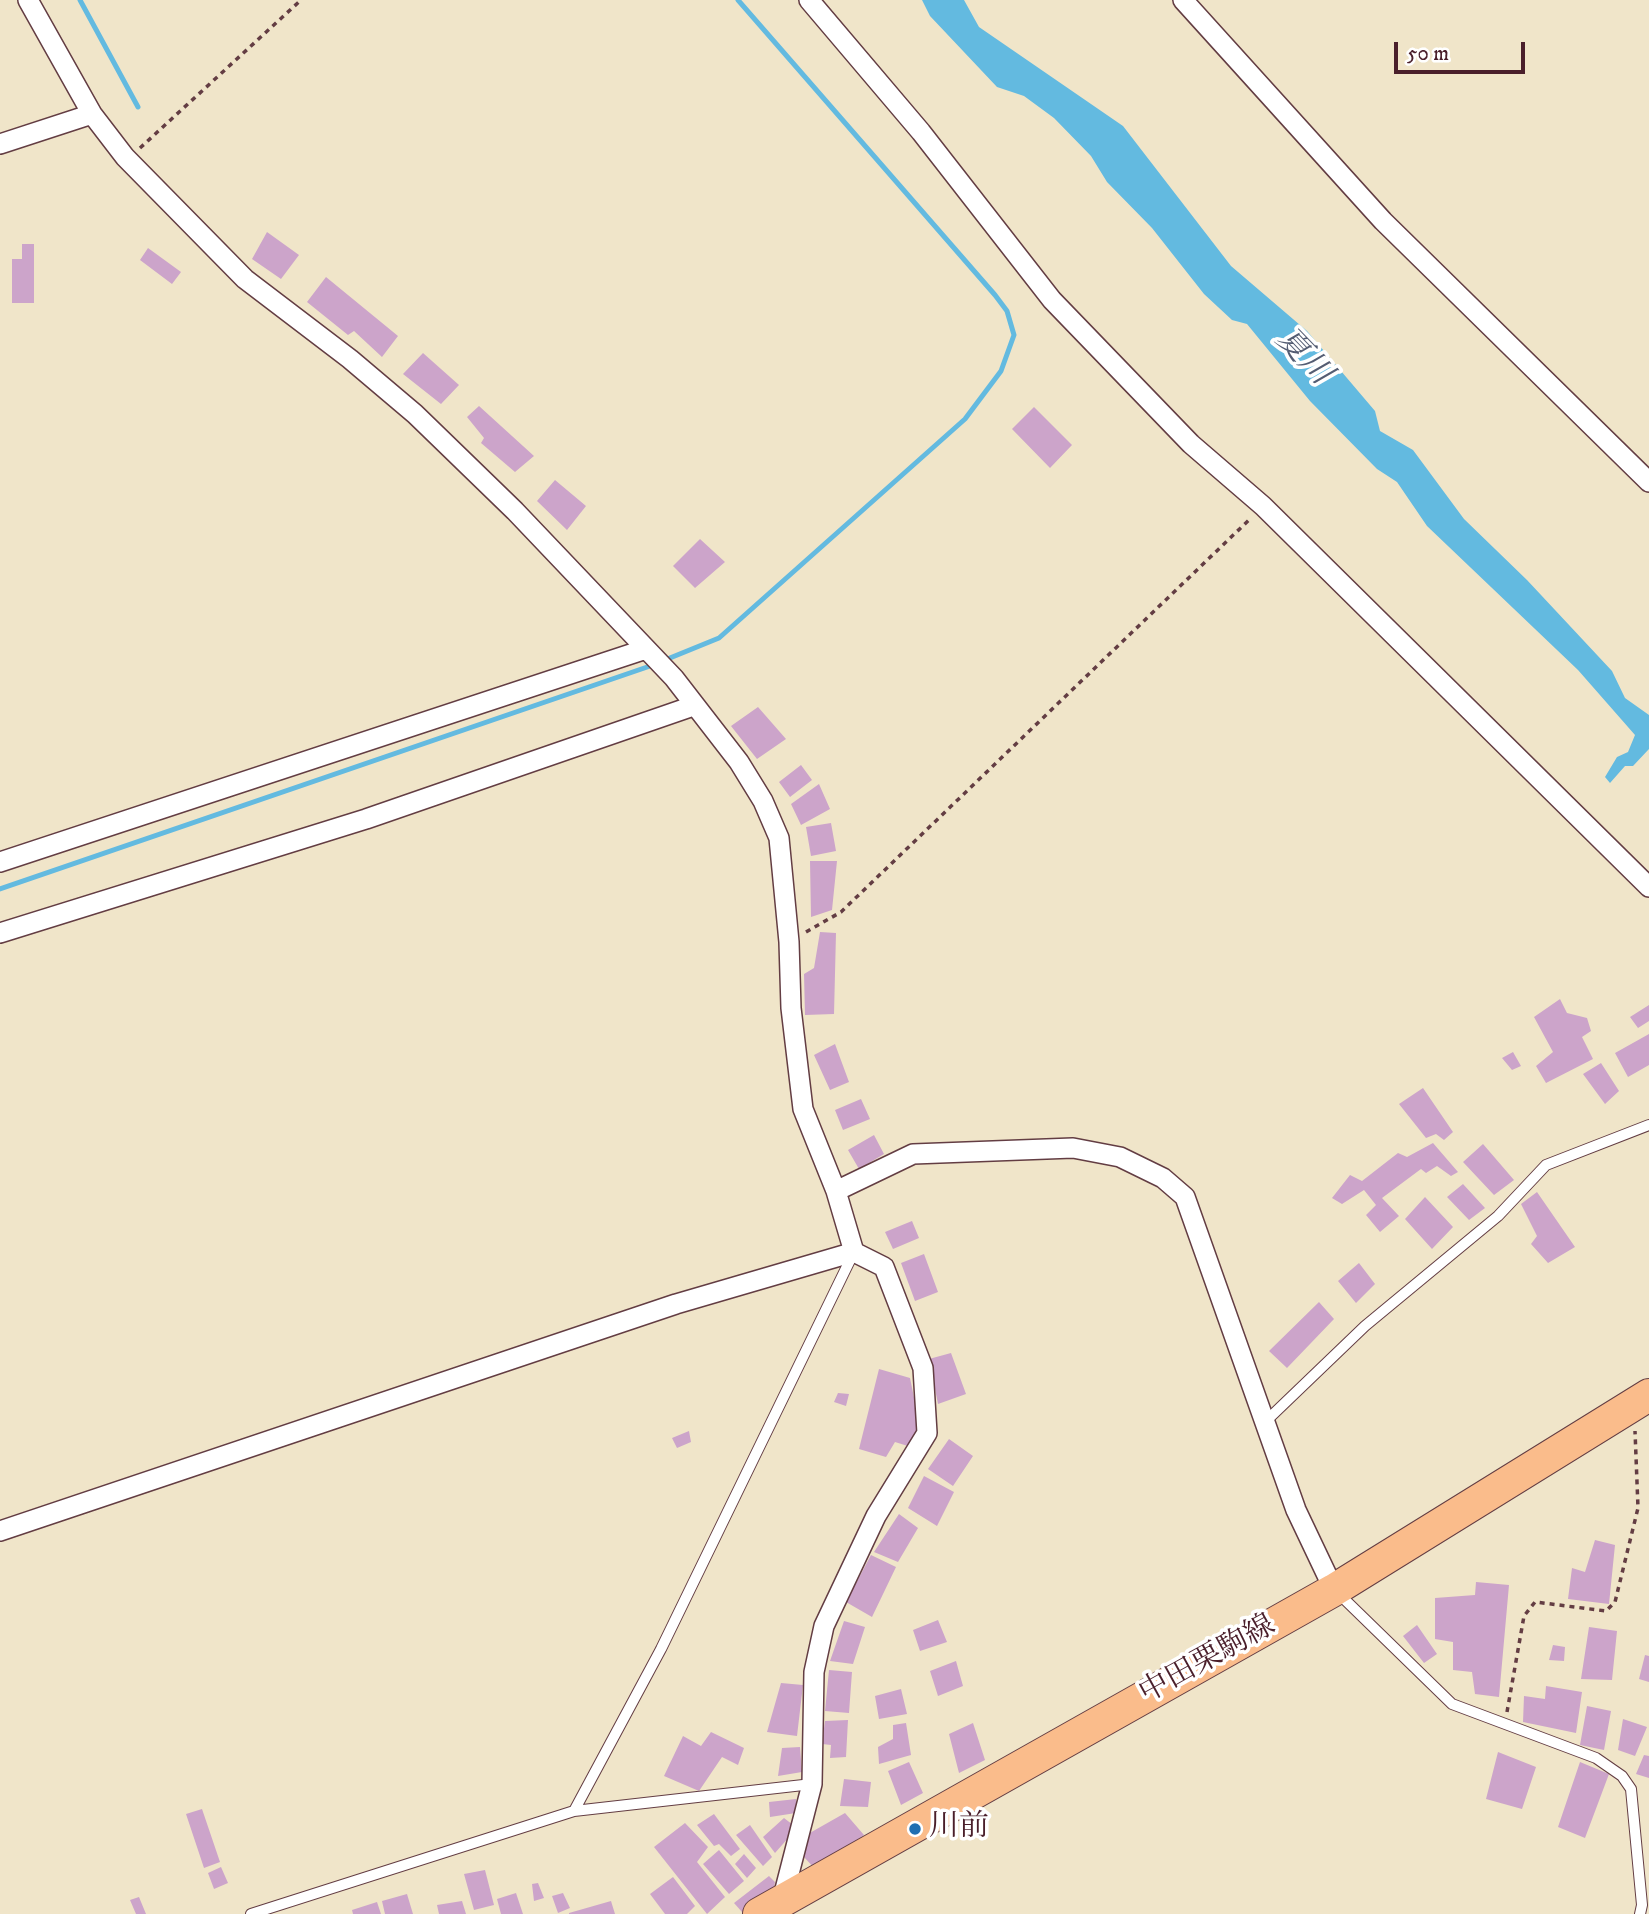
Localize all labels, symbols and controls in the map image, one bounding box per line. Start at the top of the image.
scale bar [1397,28,1528,72]
text: 50 m [1407,41,1449,67]
water label: 夏川 [1266,322,1338,394]
street label: 中田栗駒線 [1134,1609,1282,1713]
place label: 川前 [929,1811,989,1847]
marker: 川前 [907,1821,923,1837]

